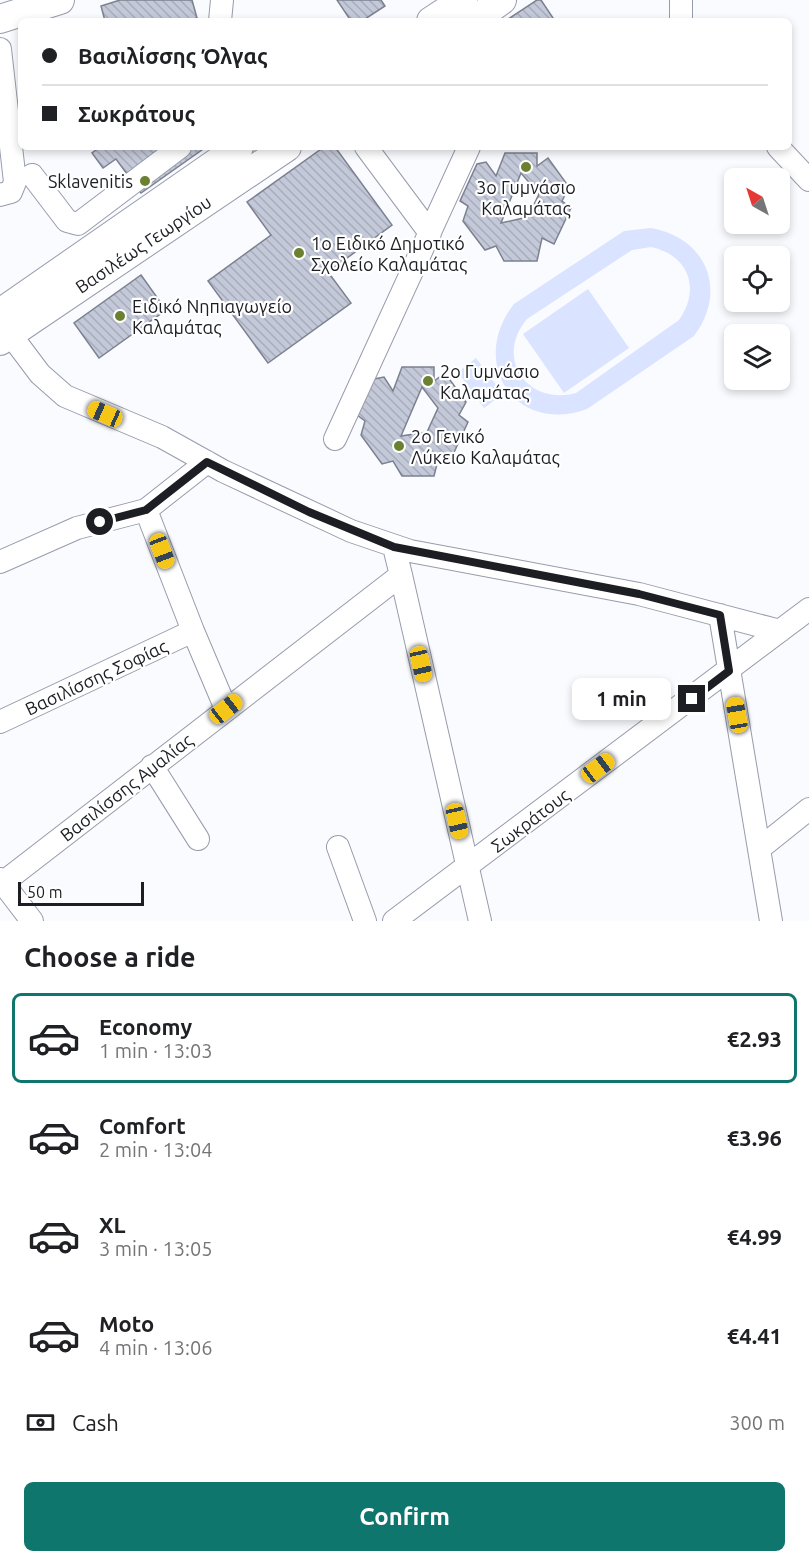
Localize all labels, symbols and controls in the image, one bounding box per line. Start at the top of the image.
text: Βασιλίσσης Όλγας [78,43,268,68]
text: Σωκράτους [78,101,195,126]
marker: 3ο Γυμνάσιο Καλαμάτας [519,160,533,174]
north arrow [724,168,790,234]
map controls [724,168,790,390]
place label: Sklavenitis [48,171,133,191]
marker: Sklavenitis [138,174,152,188]
place label: 3ο Γυμνάσιο Καλαμάτας [476,177,576,219]
street label: Βασιλέως Γεωργίου [71,191,215,298]
place label: 1ο Ειδικό Δημοτικό Σχολείο Καλαμάτας [311,233,467,275]
marker: 1ο Ειδικό Δημοτικό Σχολείο Καλαμάτας [292,246,306,260]
button: locate [724,246,790,312]
place label: Ειδικό Νηπιαγωγείο Καλαμάτας [132,296,292,338]
marker: Ειδικό Νηπιαγωγείο Καλαμάτας [113,309,127,323]
button: layers [724,324,790,390]
place label: 2ο Γυμνάσιο Καλαμάτας [440,361,540,403]
marker: 2ο Γυμνάσιο Καλαμάτας [421,374,435,388]
car [85,398,125,430]
place label: 2ο Γενικό Λύκειο Καλαμάτας [411,426,560,468]
marker: 2ο Γενικό Λύκειο Καλαμάτας [392,439,406,453]
route start [86,508,113,535]
car [147,531,177,571]
street label: Βασιλίσσης Σοφίας [22,635,171,720]
car [408,644,434,684]
callout: 1 min [572,678,671,720]
route end [678,685,705,712]
text: 1 min [596,687,647,710]
car [206,691,246,727]
car [725,696,749,734]
street label: Βασιλίσσης Αμαλίας [56,729,197,846]
car [578,750,618,786]
street label: Σωκράτους [487,784,574,857]
car [444,801,470,841]
scale bar [18,879,144,906]
text: 50 m [27,883,63,901]
text: Choose a ride [24,942,196,972]
icon: car [27,1011,81,1065]
text: Economy [99,1014,192,1039]
text: €2.93 [727,1026,782,1051]
text: 1 min · 13:03 [99,1039,213,1062]
icon: car [27,1110,81,1164]
text: Comfort [99,1113,186,1138]
text: €3.96 [727,1125,782,1150]
text: 2 min · 13:04 [99,1138,213,1161]
icon: car [27,1209,81,1263]
text: XL [99,1212,126,1237]
text: €4.99 [727,1224,782,1249]
text: 3 min · 13:05 [99,1237,213,1260]
icon: car [27,1308,81,1362]
text: Moto [99,1311,154,1336]
text: €4.41 [727,1323,782,1348]
text: 4 min · 13:06 [99,1336,213,1359]
icon: cash [24,1406,57,1439]
text: Cash [72,1410,119,1435]
text: 300 m [729,1411,785,1434]
button: Confirm [24,1482,785,1551]

